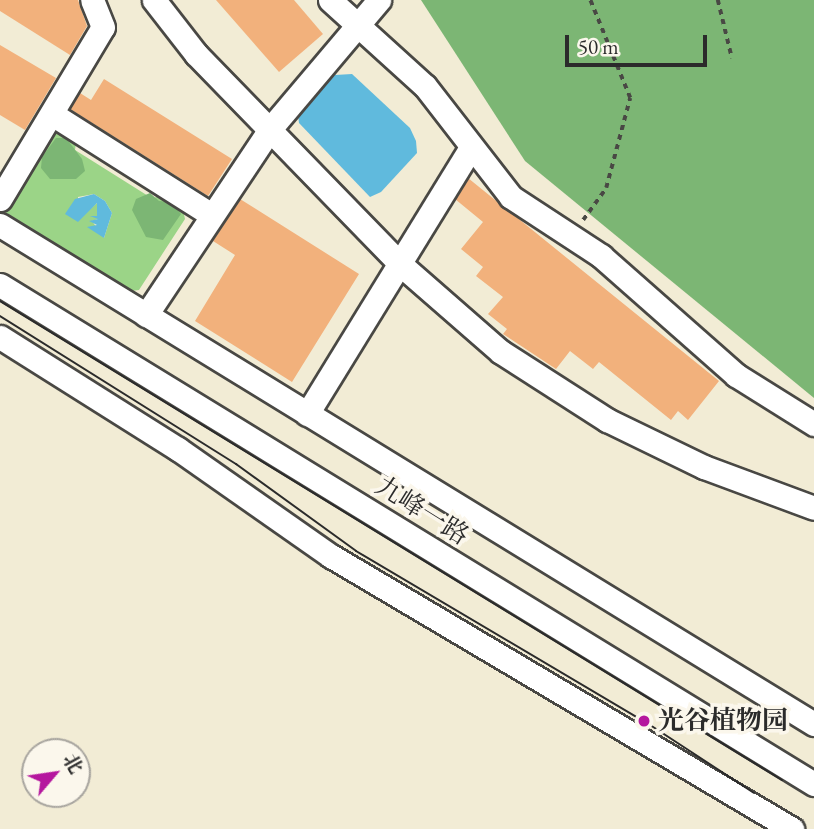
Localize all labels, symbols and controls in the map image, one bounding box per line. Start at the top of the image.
scale bar [569,21,711,65]
text: 50 m [578,33,619,60]
street label: 九峰一路 [370,470,474,552]
place label: 光谷植物园 [658,705,788,737]
marker: 光谷植物园 [636,713,652,729]
north arrow [21,738,91,808]
text: 北 [58,749,89,778]

